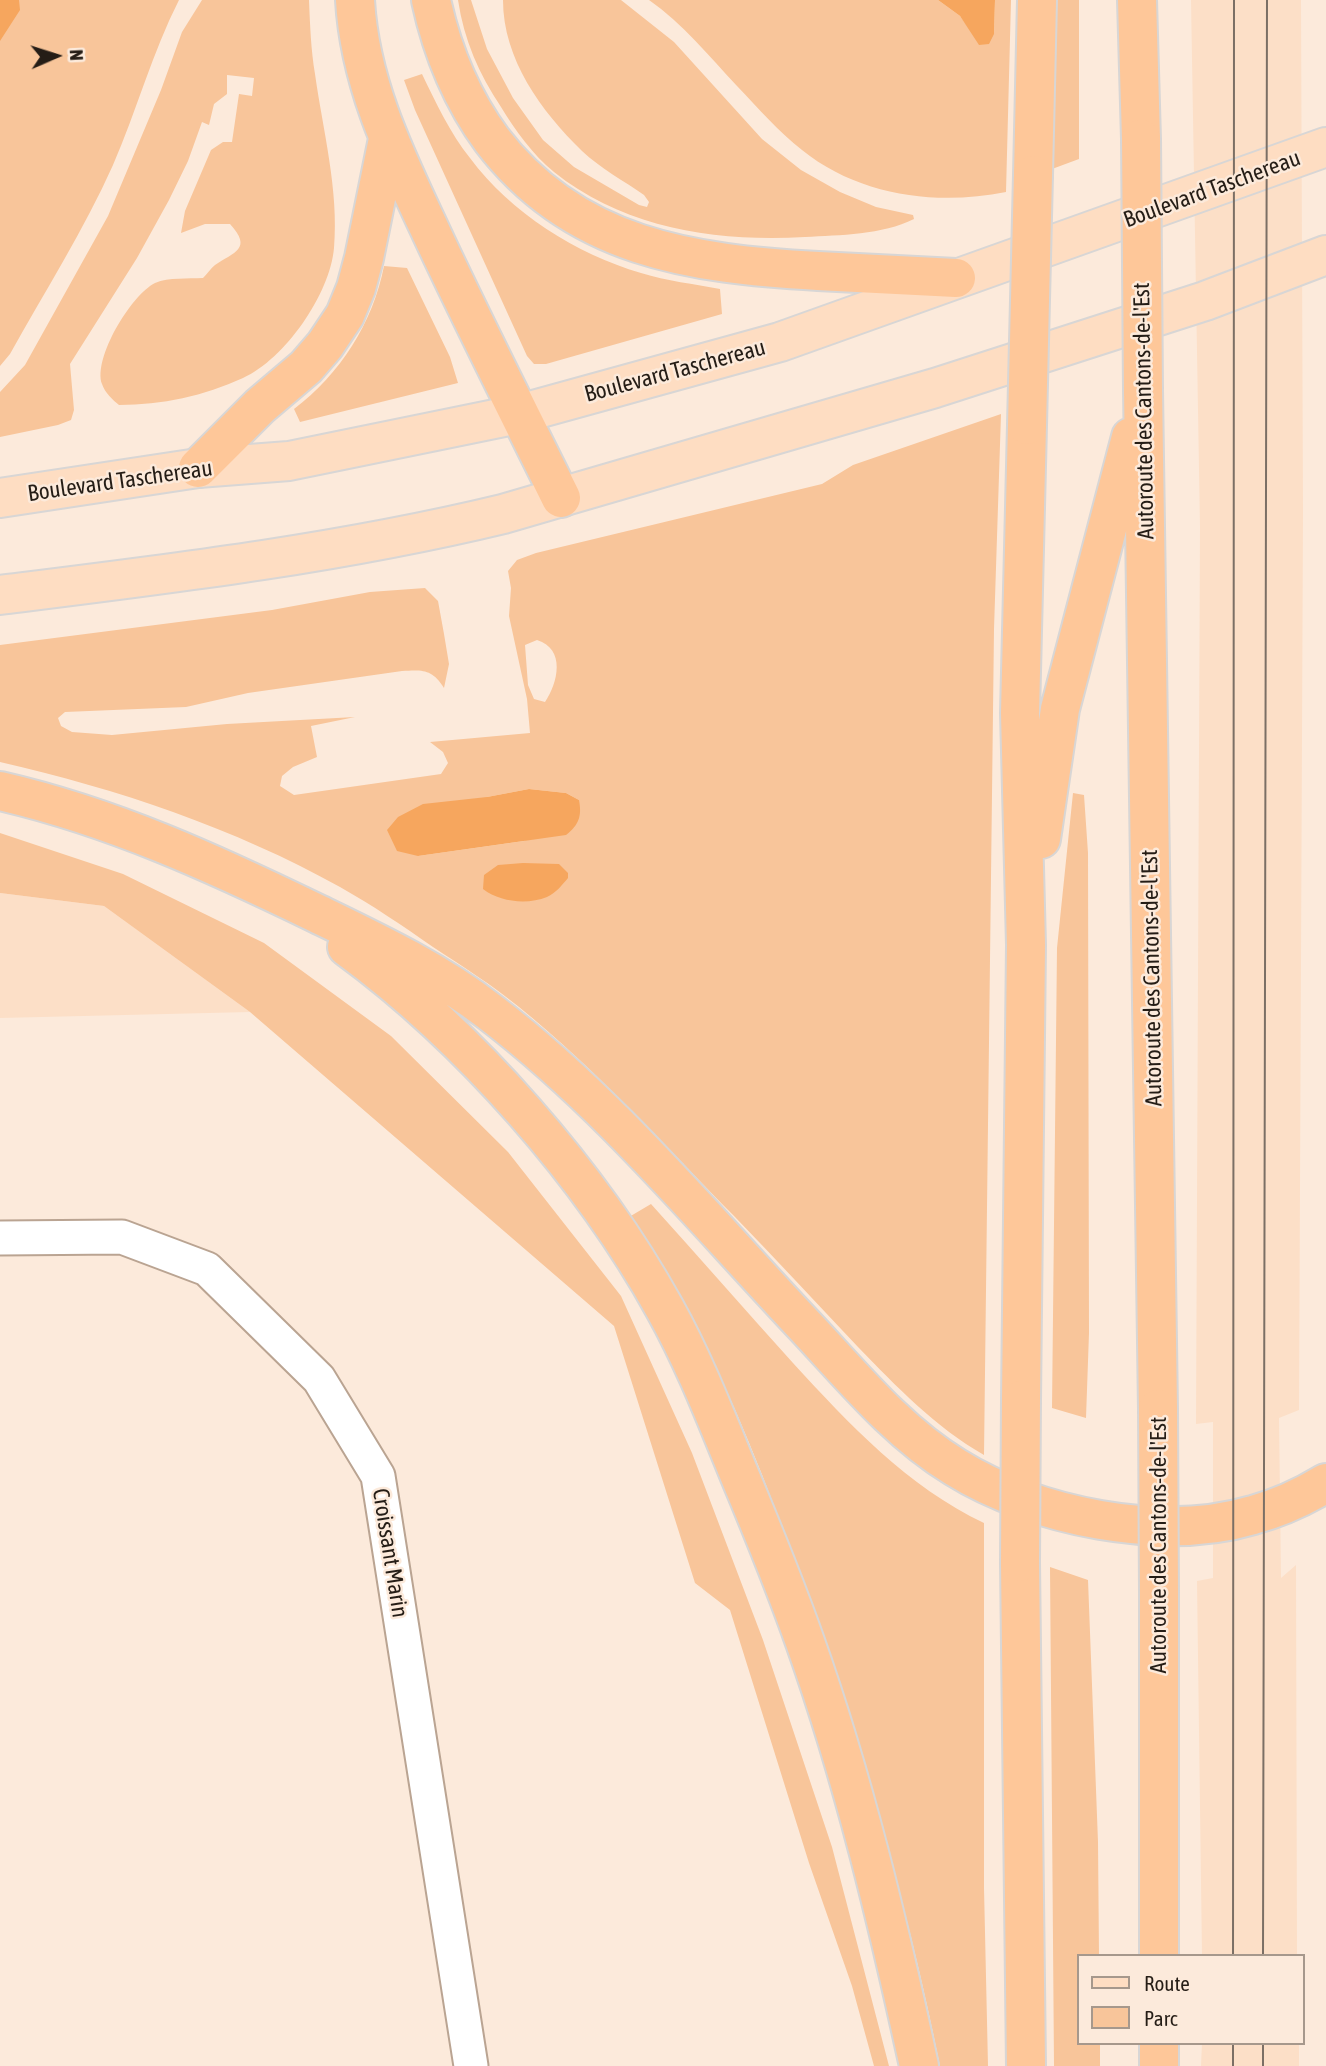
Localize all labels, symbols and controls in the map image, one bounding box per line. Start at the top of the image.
north arrow [21,21,91,91]
text: N [66,49,88,61]
street label: Boulevard Taschereau [1120,144,1304,234]
street label: Autoroute des Cantons-de-l'Est [1128,282,1160,540]
street label: Boulevard Taschereau [582,334,768,408]
street label: Boulevard Taschereau [26,454,214,508]
street label: Autoroute des Cantons-de-l'Est [1136,849,1168,1107]
street label: Autoroute des Cantons-de-l'Est [1145,1417,1173,1673]
street label: Croissant Marin [366,1486,414,1620]
legend [1078,1954,1305,2045]
text: Route [1144,1971,1190,1995]
text: Parc [1144,2006,1178,2030]

